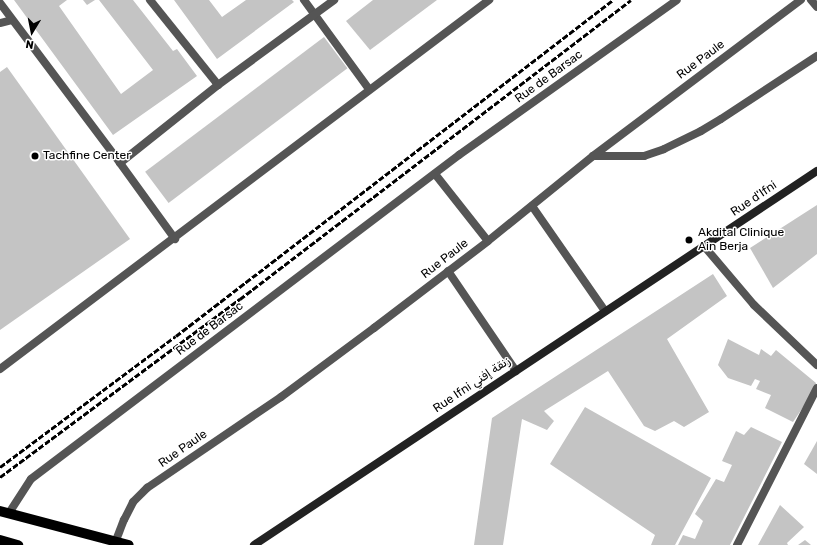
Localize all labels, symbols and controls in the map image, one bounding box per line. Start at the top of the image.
north arrow [12,12,52,52]
text: N [25,37,35,51]
street label: Rue Paule [674,37,728,83]
street label: Rue de Barsac [512,48,586,106]
place label: Tachfine Center [43,149,131,163]
marker: Tachfine Center [30,151,40,161]
street label: Rue d'Ifni [728,178,780,220]
place label: Akdital Clinique Ain Berja [698,226,784,254]
marker: Akdital Clinique Ain Berja [683,234,695,246]
street label: Rue Paule [419,236,471,282]
street label: Rue de Barsac [174,299,246,359]
street label: Rue Ifni زنقة إفني [431,354,513,416]
street label: Rue Paule [156,427,210,471]

